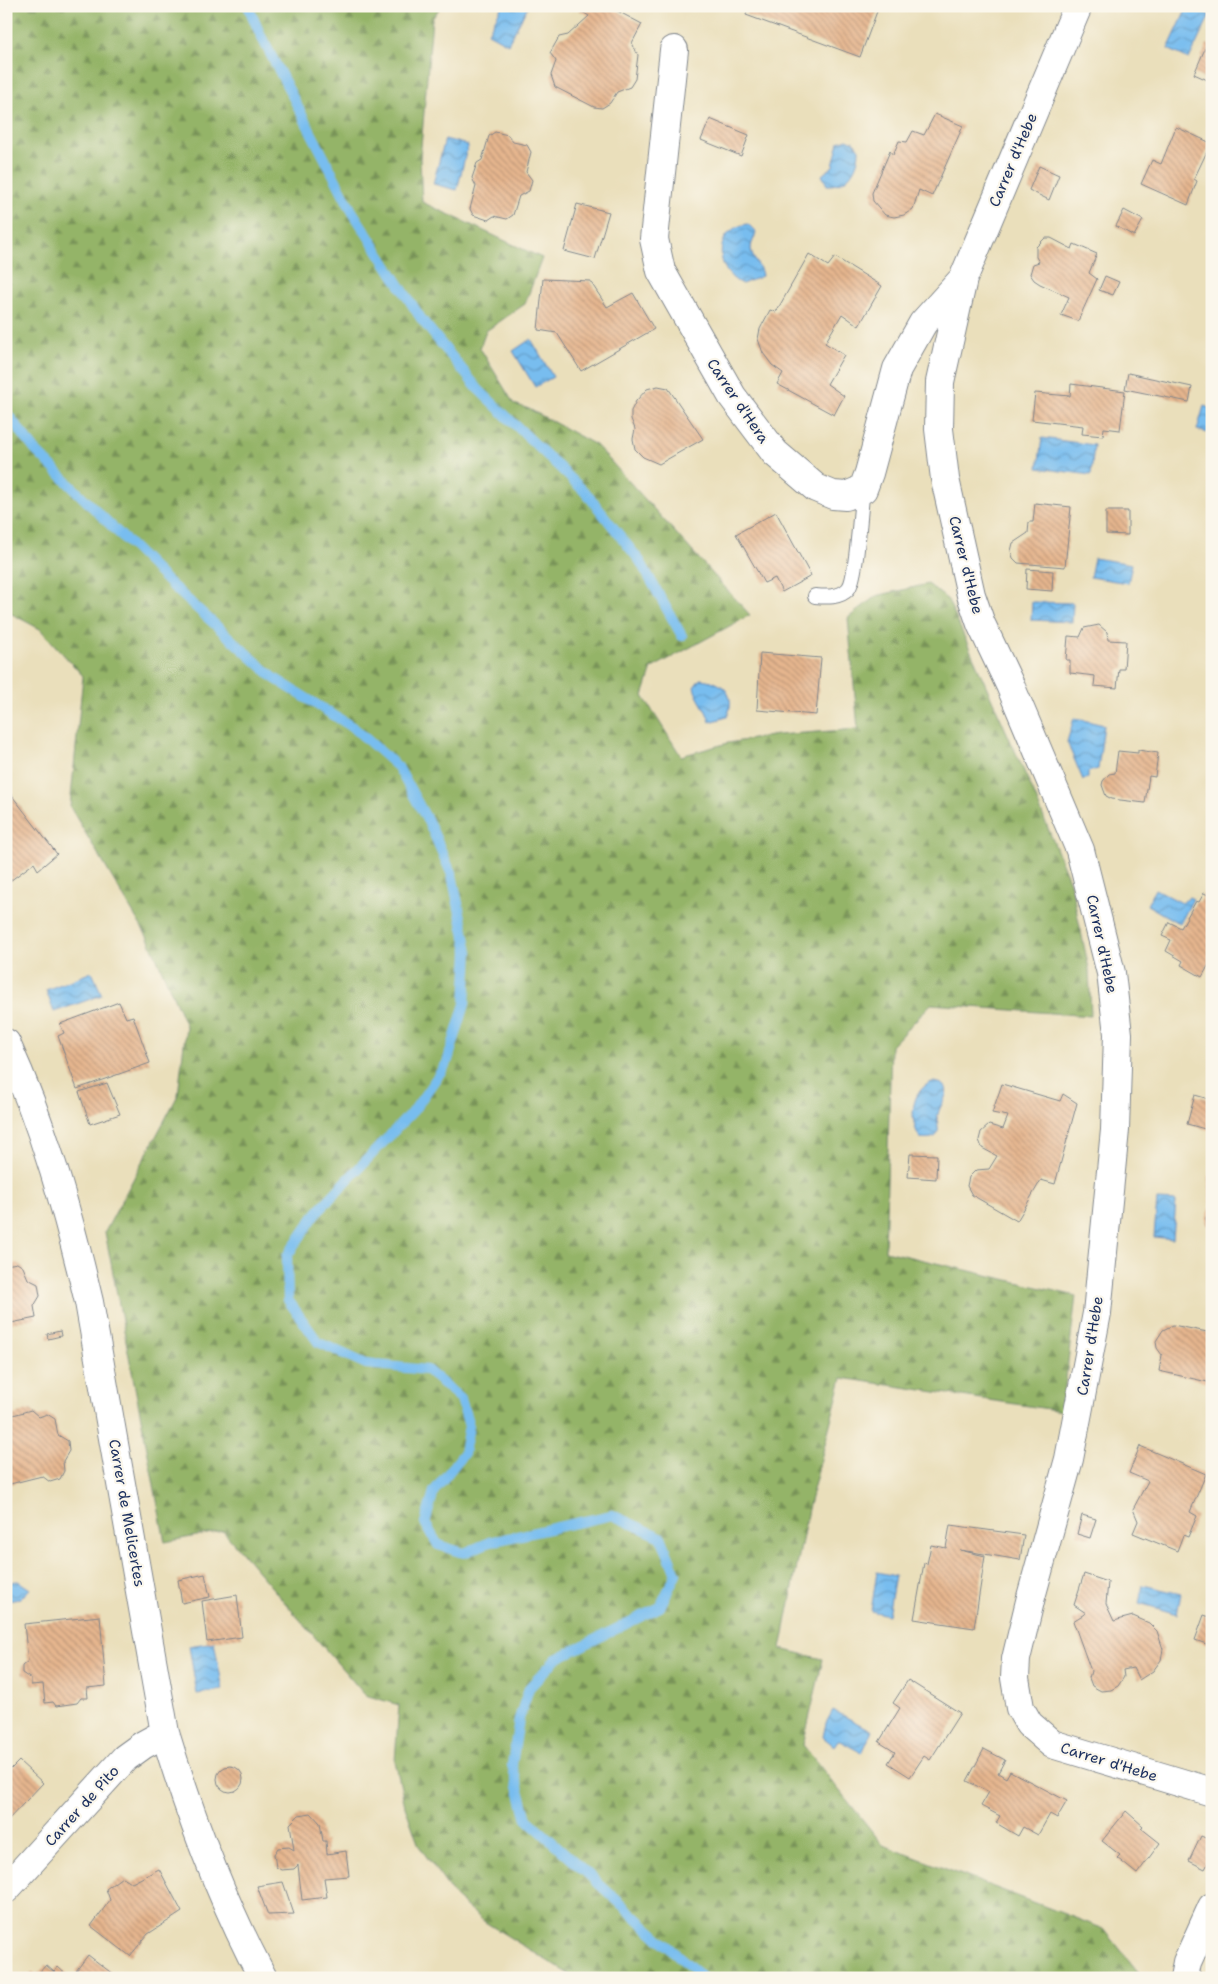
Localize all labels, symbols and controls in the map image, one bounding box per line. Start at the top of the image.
street label: Carrer d'Hebe [984,110,1042,210]
street label: Carrer d'Hera [702,355,774,448]
street label: Carrer d'Hebe [944,514,988,616]
street label: Carrer d'Hebe [1082,893,1122,995]
street label: Carrer d'Hebe [1072,1295,1108,1397]
street label: Carrer de Melicertes [104,1438,150,1588]
street label: Carrer d'Hebe [1058,1738,1160,1786]
street label: Carrer de Pito [40,1761,124,1851]

